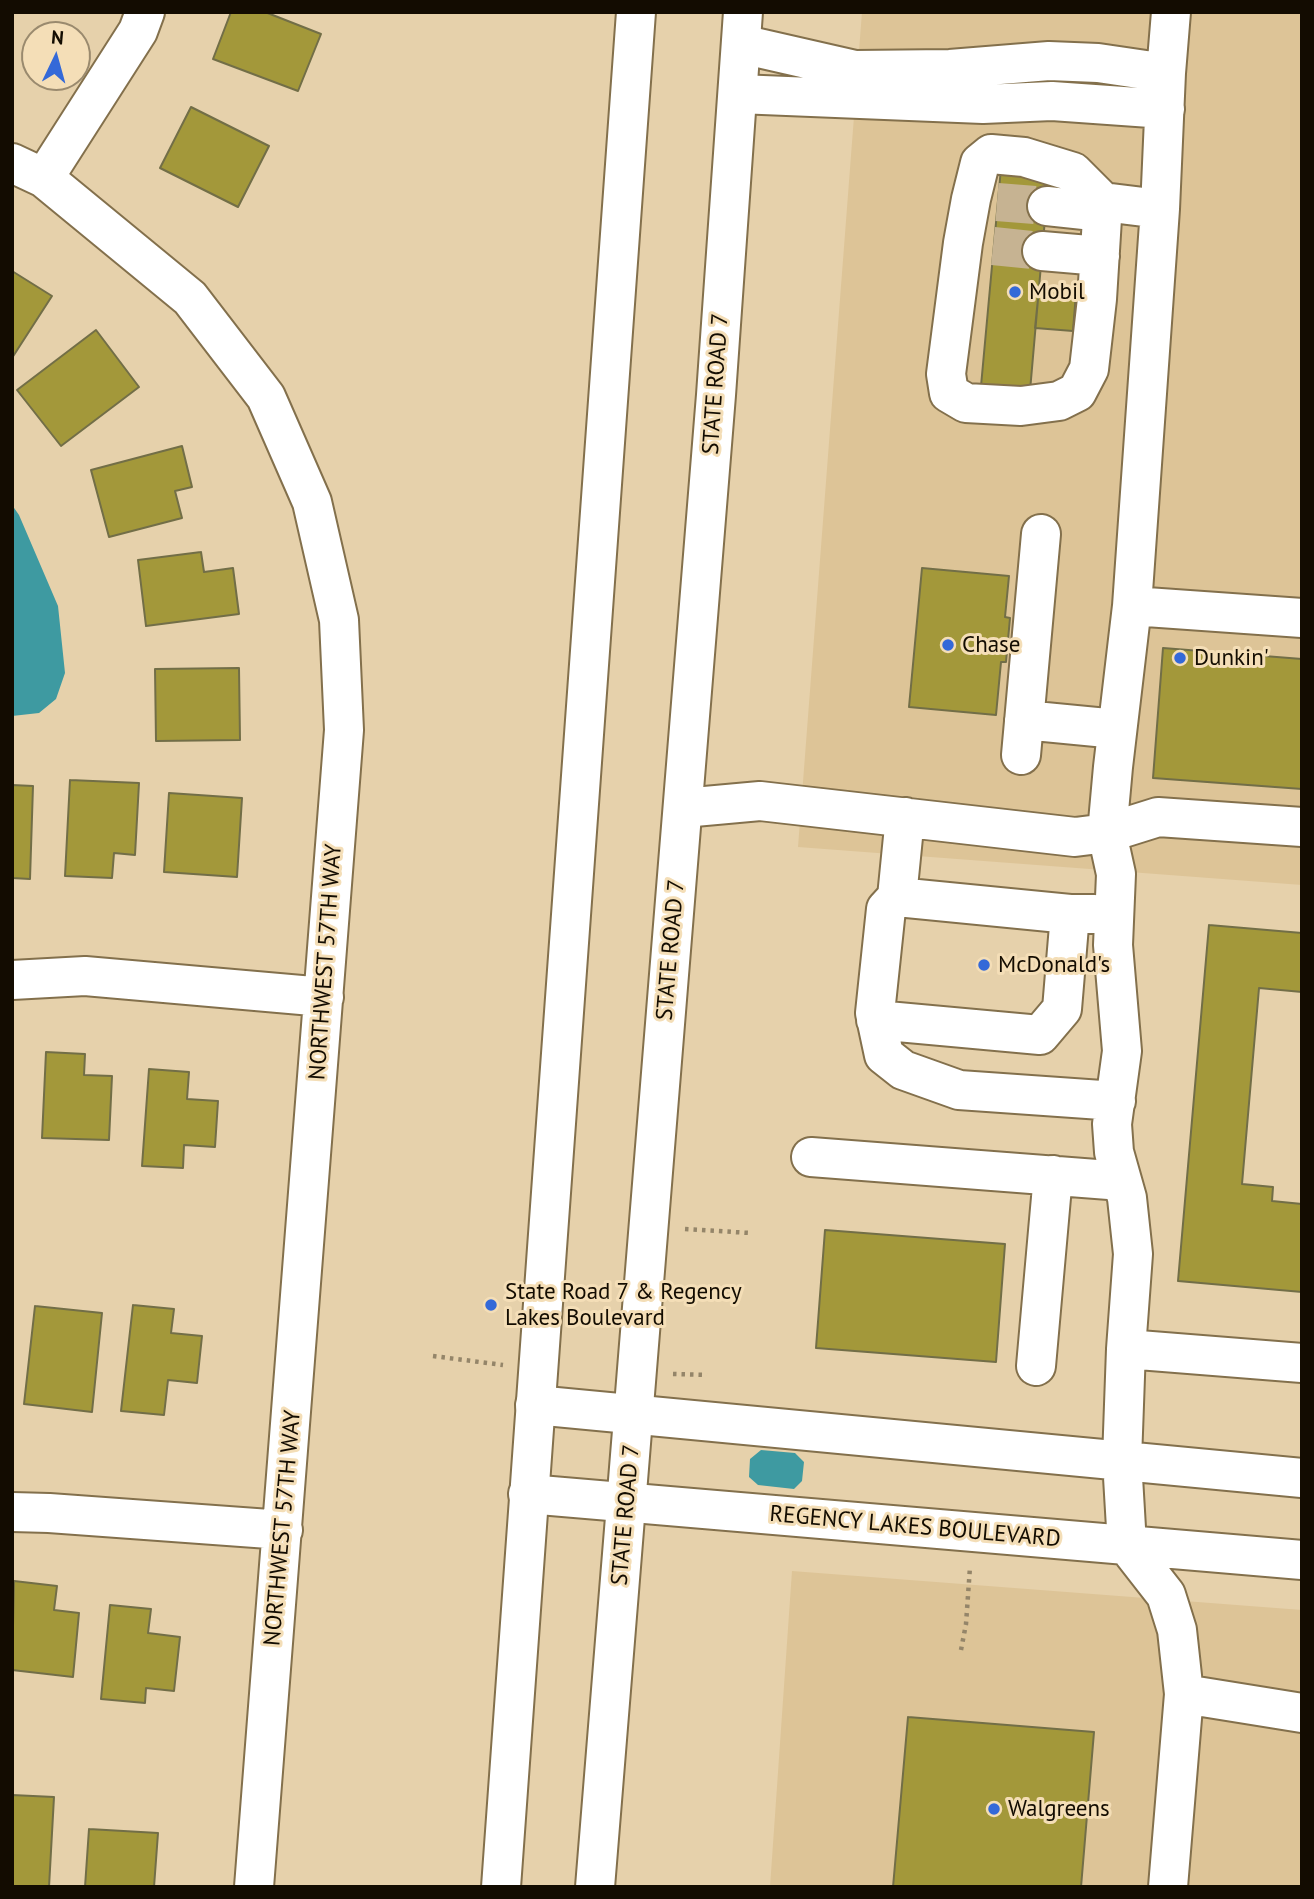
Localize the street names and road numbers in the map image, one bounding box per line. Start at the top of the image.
street label: STATE ROAD 7 [697,312,735,456]
street label: NORTHWEST 57TH WAY [304,843,348,1081]
street label: STATE ROAD 7 [651,878,691,1022]
street label: NORTHWEST 57TH WAY [259,1409,307,1647]
street label: STATE ROAD 7 [606,1443,646,1587]
street label: REGENCY LAKES BOULEVARD [768,1501,1062,1553]

